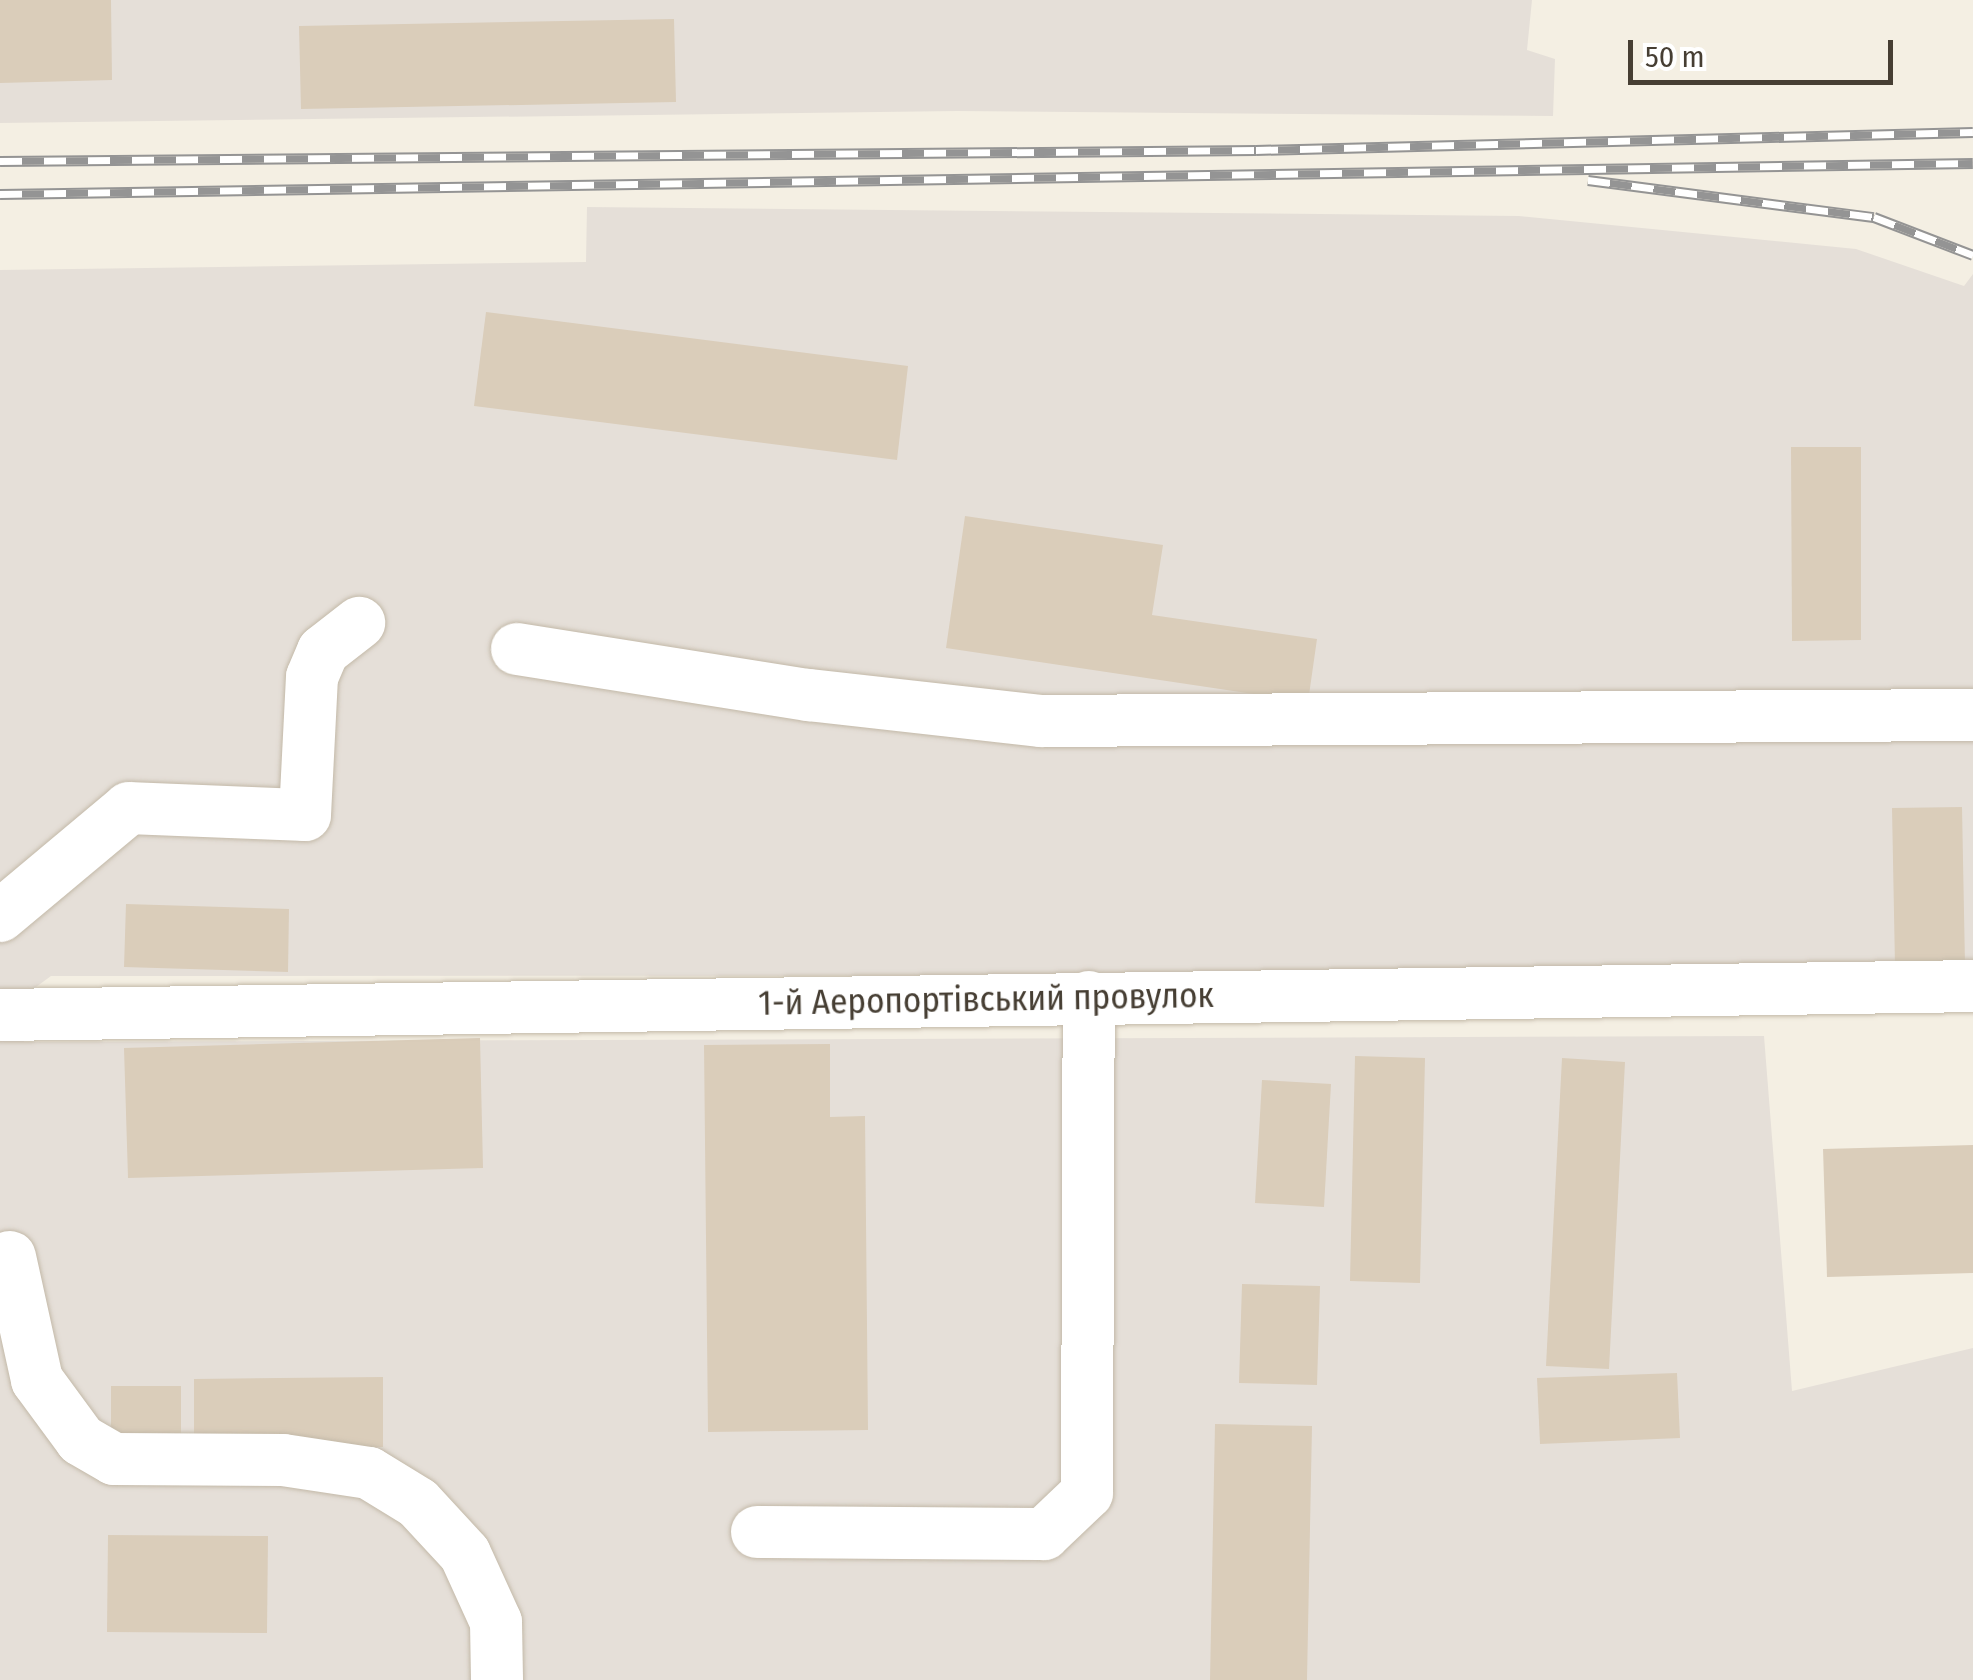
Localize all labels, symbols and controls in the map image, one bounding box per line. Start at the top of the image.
scale bar [1633,20,1898,82]
text: 50 m [1645,39,1705,75]
street label: 1-й Аеропортівський провулок [758,974,1214,1024]

